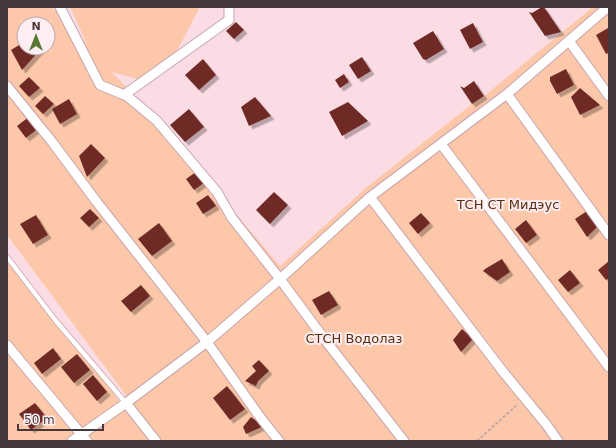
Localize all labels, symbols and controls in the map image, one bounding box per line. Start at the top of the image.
north arrow [16,16,56,56]
text: N [31,20,41,33]
park label: ТСН СТ Мидэус [456,197,559,212]
park label: СТСН Водолаз [305,331,403,346]
scale bar [18,406,103,432]
text: 50 m [24,413,55,427]

